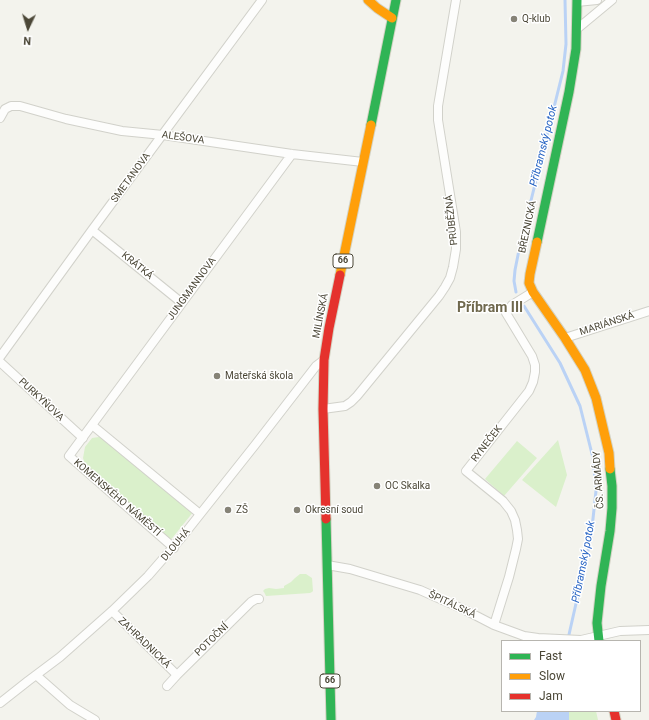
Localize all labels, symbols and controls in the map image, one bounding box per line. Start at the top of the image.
north arrow [8,8,48,48]
place label: Q-klub [522,13,550,25]
marker: Q-klub [509,14,519,24]
text: N [23,34,31,47]
water label: Příbramský potok [528,104,560,188]
street label: ALEŠOVA [161,129,205,147]
street label: SMETANOVA [109,151,153,205]
street label: PRŮBĚŽNÁ [443,194,461,246]
street label: BŘEZNICKÁ [517,200,539,254]
street label: KRÁTKÁ [119,250,155,282]
road number: 66 [333,254,353,268]
street label: JUNGMANNOVA [165,255,219,323]
street label: MILÍNSKÁ [311,293,331,339]
district label: Příbram III [457,300,523,316]
street label: MARIÁNSKÁ [578,310,636,338]
place label: Mateřská škola [225,370,293,382]
marker: Mateřská škola [212,371,222,381]
street label: PURKYŇOVA [16,376,66,424]
street label: RYNEČEK [469,423,505,465]
street label: ČS. ARMÁDY [591,451,607,509]
street label: KOMENSKÉHO NÁMĚSTÍ [71,457,163,539]
place label: OC Skalka [385,480,430,492]
marker: OC Skalka [372,481,382,491]
place label: ZŠ [236,504,248,516]
place label: Okresní soud [305,504,363,516]
marker: ZŠ [223,505,233,515]
marker: Okresní soud [292,505,302,515]
water label: Příbramský potok [570,520,598,604]
street label: DLOUHÁ [159,526,193,564]
street label: ŠPITÁLSKÁ [426,589,478,621]
street label: ZAHRADNICKÁ [115,615,173,671]
street label: POTOČNÍ [193,621,231,659]
legend [501,640,641,712]
text: Fast [539,649,562,663]
text: Slow [539,669,565,683]
road number: 66 [320,674,340,688]
text: Jam [539,689,563,703]

